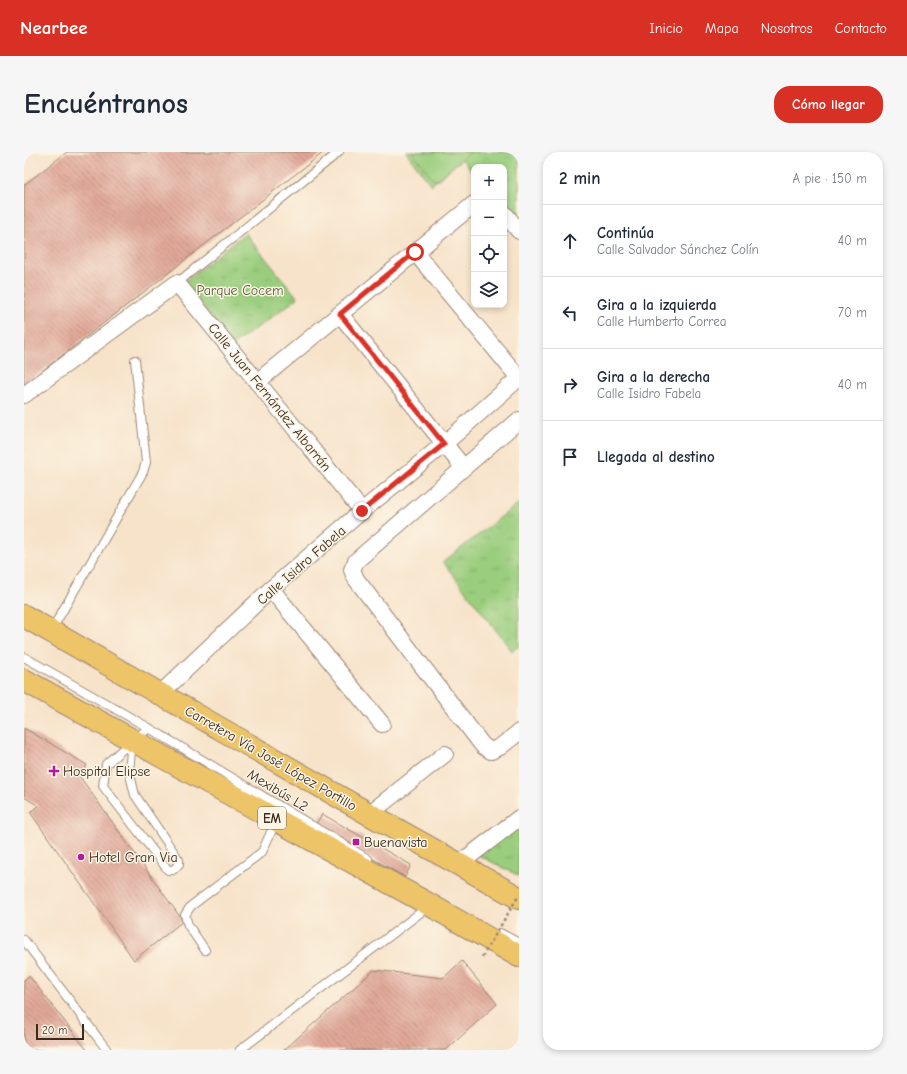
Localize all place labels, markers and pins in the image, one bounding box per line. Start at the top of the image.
place label: Hospital Elipse [63,763,150,780]
marker: Hospital Elipse [48,765,60,777]
place label: Buenavista [364,834,428,851]
marker: Buenavista [351,837,361,847]
place label: Hotel Gran Via [89,849,178,866]
marker: Hotel Gran Via [76,852,86,862]

